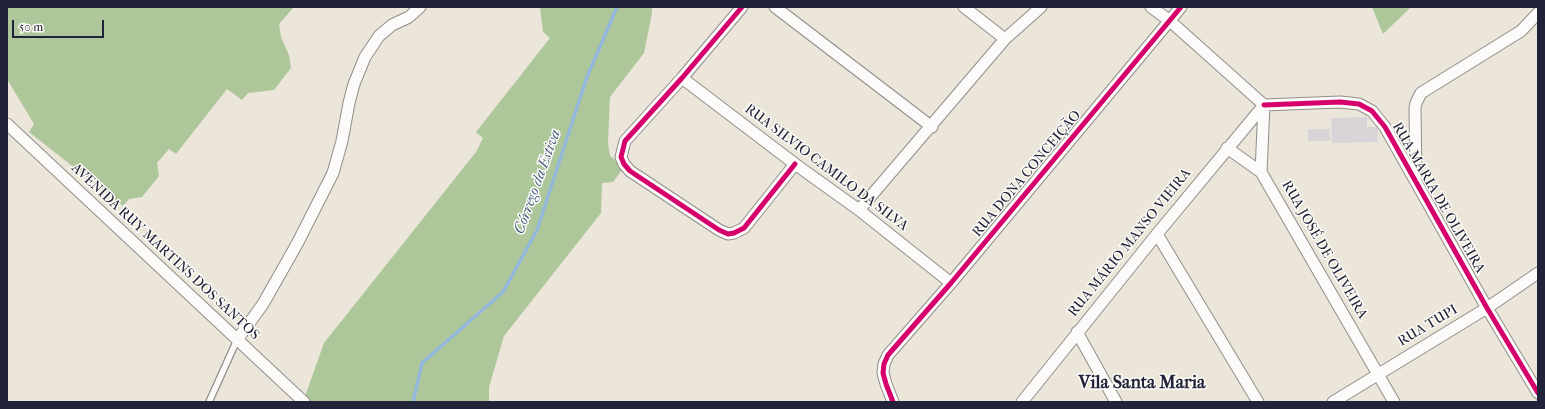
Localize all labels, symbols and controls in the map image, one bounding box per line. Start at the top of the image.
scale bar [14,12,106,38]
text: 50 m [19,20,43,34]
street label: RUA SILVIO CAMILO DA SILVA [741,101,911,235]
street label: RUA DONA CONCEIÇÃO [969,107,1085,241]
street label: RUA MARIA DE OLIVEIRA [1388,120,1488,276]
water label: Córrego da Estiva [511,127,565,237]
street label: AVENIDA RUY MARTINS DOS SANTOS [67,160,263,344]
street label: RUA MÁRIO MANSO VIEIRA [1065,166,1195,320]
street label: RUA JOSÉ DE OLIVEIRA [1278,178,1370,322]
street label: RUA TUPI [1395,302,1461,350]
district label: Vila Santa Maria [1079,373,1205,395]

